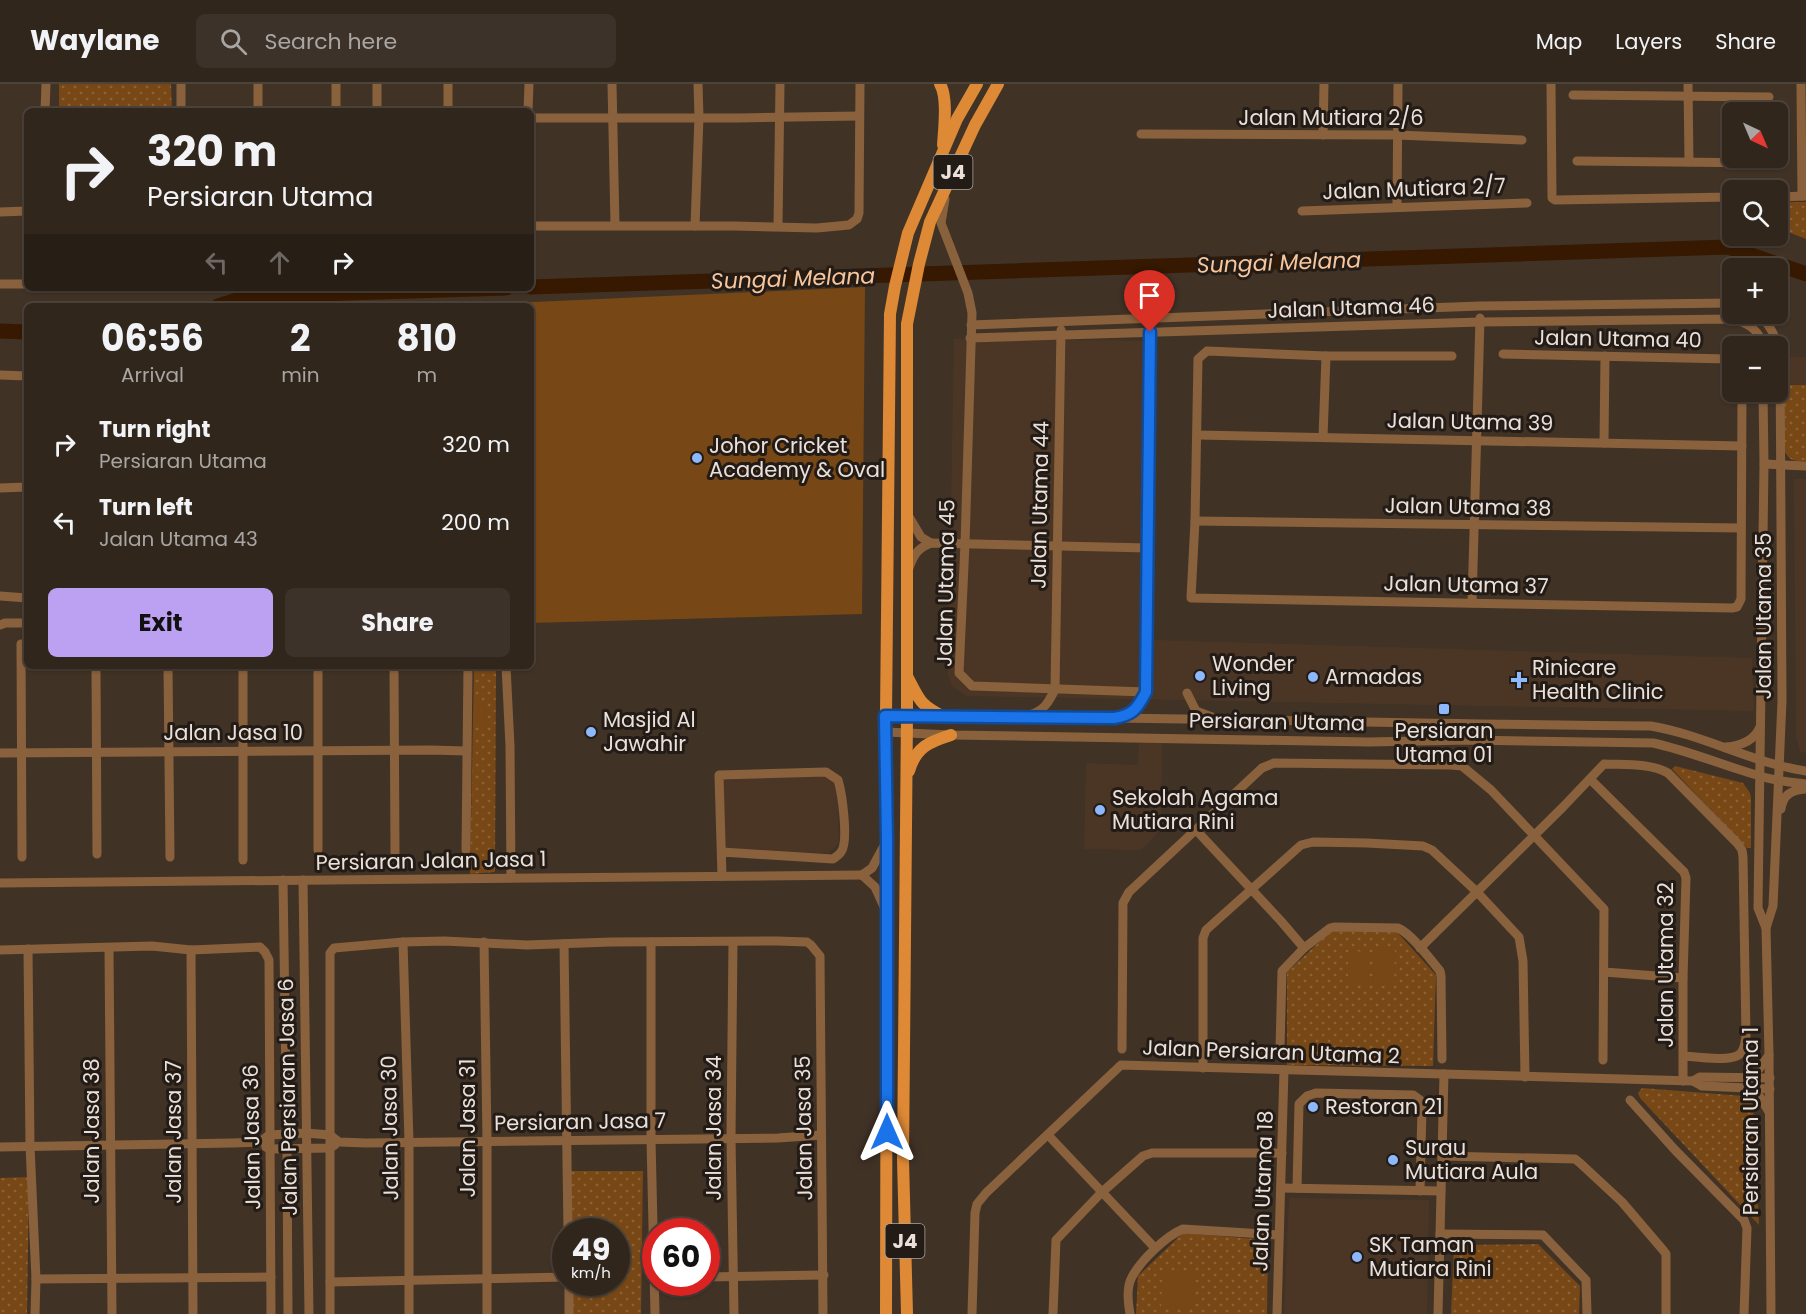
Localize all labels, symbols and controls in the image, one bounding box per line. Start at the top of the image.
search box [196,14,616,68]
text: Waylane [30,21,160,60]
icon: search [217,25,250,58]
text: Search here [265,26,397,57]
text: Map [1536,27,1582,56]
text: Layers [1615,27,1682,56]
text: Share [1715,27,1776,56]
north arrow [1722,102,1788,168]
map controls [1722,102,1788,402]
street label: Jalan Mutiara 2/6 [1238,103,1424,132]
text: 320 m [147,122,277,181]
icon: right [48,132,126,210]
road number: J4 [934,155,972,189]
street label: Jalan Mutiara 2/7 [1322,171,1506,206]
text: Persiaran Utama [147,178,374,215]
button: search [1722,180,1788,246]
water label: Sungai Melana [1196,244,1362,281]
icon: left [200,246,233,279]
icon: ahead [263,246,296,279]
icon: right [326,246,359,279]
button: + [1722,258,1788,324]
water label: Sungai Melana [710,260,876,297]
pin [1124,270,1175,332]
icon: arrive [1133,279,1166,312]
street label: Jalan Utama 46 [1267,290,1435,325]
text: 06:56 [101,313,204,364]
text: 2 [290,313,311,364]
text: 810 [397,313,457,364]
street label: Jalan Utama 40 [1534,323,1702,354]
button: − [1722,336,1788,402]
text: Arrival [121,361,184,389]
text: min [281,361,319,389]
text: m [416,361,437,389]
street label: Jalan Utama 39 [1386,406,1554,437]
text: Turn right [99,414,210,445]
street label: Jalan Utama 44 [1024,421,1055,589]
icon: right [48,428,81,461]
text: 320 m [442,429,510,460]
place label: Johor Cricket Academy & Oval [709,431,885,484]
text: Persiaran Utama [99,447,267,475]
marker: Johor Cricket Academy & Oval [690,451,704,465]
street label: Jalan Utama 38 [1384,491,1552,522]
text: Turn left [99,492,193,523]
street label: Jalan Utama 45 [930,499,961,667]
icon: left [48,506,81,539]
text: 200 m [441,507,510,538]
text: Jalan Utama 43 [99,525,258,553]
street label: Jalan Utama 35 [1749,533,1778,699]
street label: Jalan Utama 37 [1383,569,1549,600]
button: Exit [48,588,273,657]
button: Share [285,588,510,657]
place label: Wonder Living [1212,649,1295,702]
place label: Rinicare Health Clinic [1532,653,1664,706]
place label: Armadas [1325,662,1422,691]
marker: Wonder Living [1193,669,1207,683]
marker: Armadas [1306,670,1320,684]
marker: Rinicare Health Clinic [1510,671,1528,689]
marker: Persiaran Utama 01 [1437,702,1451,716]
place label: Masjid Al Jawahir [603,705,696,758]
street label: Persiaran Utama [1189,705,1365,738]
place label: Persiaran Utama 01 [1395,716,1493,769]
street label: Jalan Jasa 10 [163,718,303,747]
marker: Masjid Al Jawahir [584,725,598,739]
place label: Sekolah Agama Mutiara Rini [1112,783,1278,836]
marker: Sekolah Agama Mutiara Rini [1093,803,1107,817]
street label: Persiaran Jalan Jasa 1 [315,844,547,877]
street label: Jalan Utama 32 [1651,882,1680,1048]
street label: Jalan Persiaran Jasa 6 [271,978,304,1216]
street label: Persiaran Utama 1 [1736,1027,1765,1215]
street label: Jalan Persiaran Utama 2 [1142,1033,1400,1070]
street label: Jalan Jasa 30 [374,1055,405,1201]
street label: Jalan Jasa 34 [699,1055,728,1201]
street label: Jalan Jasa 35 [788,1055,819,1201]
street label: Jalan Jasa 38 [77,1058,106,1204]
street label: Jalan Jasa 31 [453,1059,482,1197]
street label: Jalan Jasa 37 [159,1060,188,1204]
street label: Jalan Jasa 36 [236,1064,267,1210]
place label: Restoran 21 [1325,1092,1443,1121]
position arrow [855,1100,919,1164]
marker: Restoran 21 [1306,1100,1320,1114]
street label: Persiaran Jasa 7 [494,1106,666,1137]
street label: Jalan Utama 18 [1245,1110,1280,1272]
place label: Surau Mutiara Aula [1405,1133,1538,1186]
marker: Surau Mutiara Aula [1386,1153,1400,1167]
speed limit sign: 60 [642,1218,720,1296]
road number: J4 [886,1224,924,1258]
text: 49 [572,1228,610,1271]
place label: SK Taman Mutiara Rini [1369,1230,1492,1283]
marker: SK Taman Mutiara Rini [1350,1250,1364,1264]
text: km/h [571,1262,611,1283]

